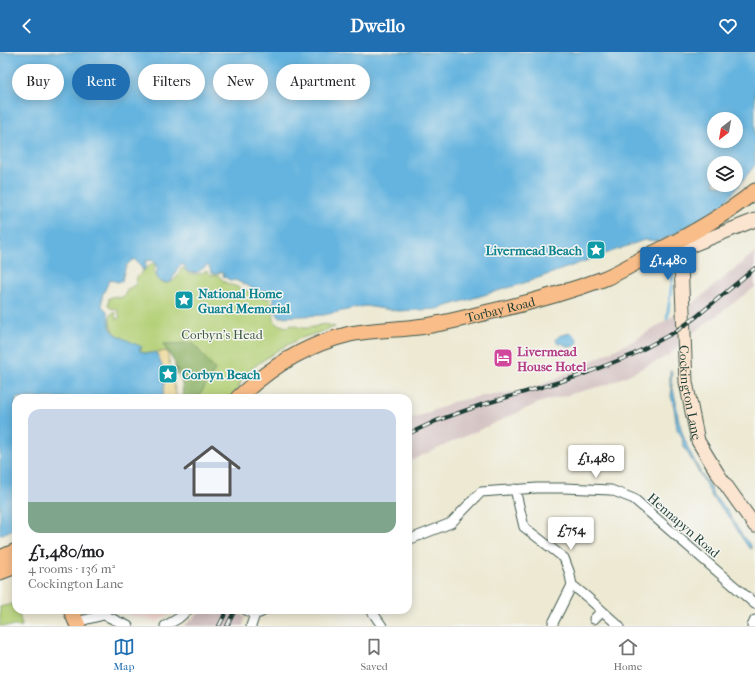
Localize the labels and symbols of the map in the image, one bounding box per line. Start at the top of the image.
north arrow [707,112,743,148]
place icon: Livermead Beach [585,239,607,261]
place label: Livermead Beach [485,243,583,258]
pin: £1,480 [635,247,701,281]
place label: National Home Guard Memorial [198,286,291,316]
place icon: National Home Guard Memorial [173,289,195,311]
street label: Torbay Road [464,294,538,325]
park label: Corbyn's Head [181,327,264,342]
place label: Livermead House Hotel [517,344,587,374]
street label: Cockington Lane [676,345,705,442]
hotel icon: Livermead House Hotel [492,347,514,369]
place icon: Corbyn Beach [157,363,179,385]
place label: Corbyn Beach [182,367,261,383]
pin: £1,480 [563,445,629,479]
street label: Hennapyn Road [645,490,723,561]
pin: £754 [547,517,595,551]

